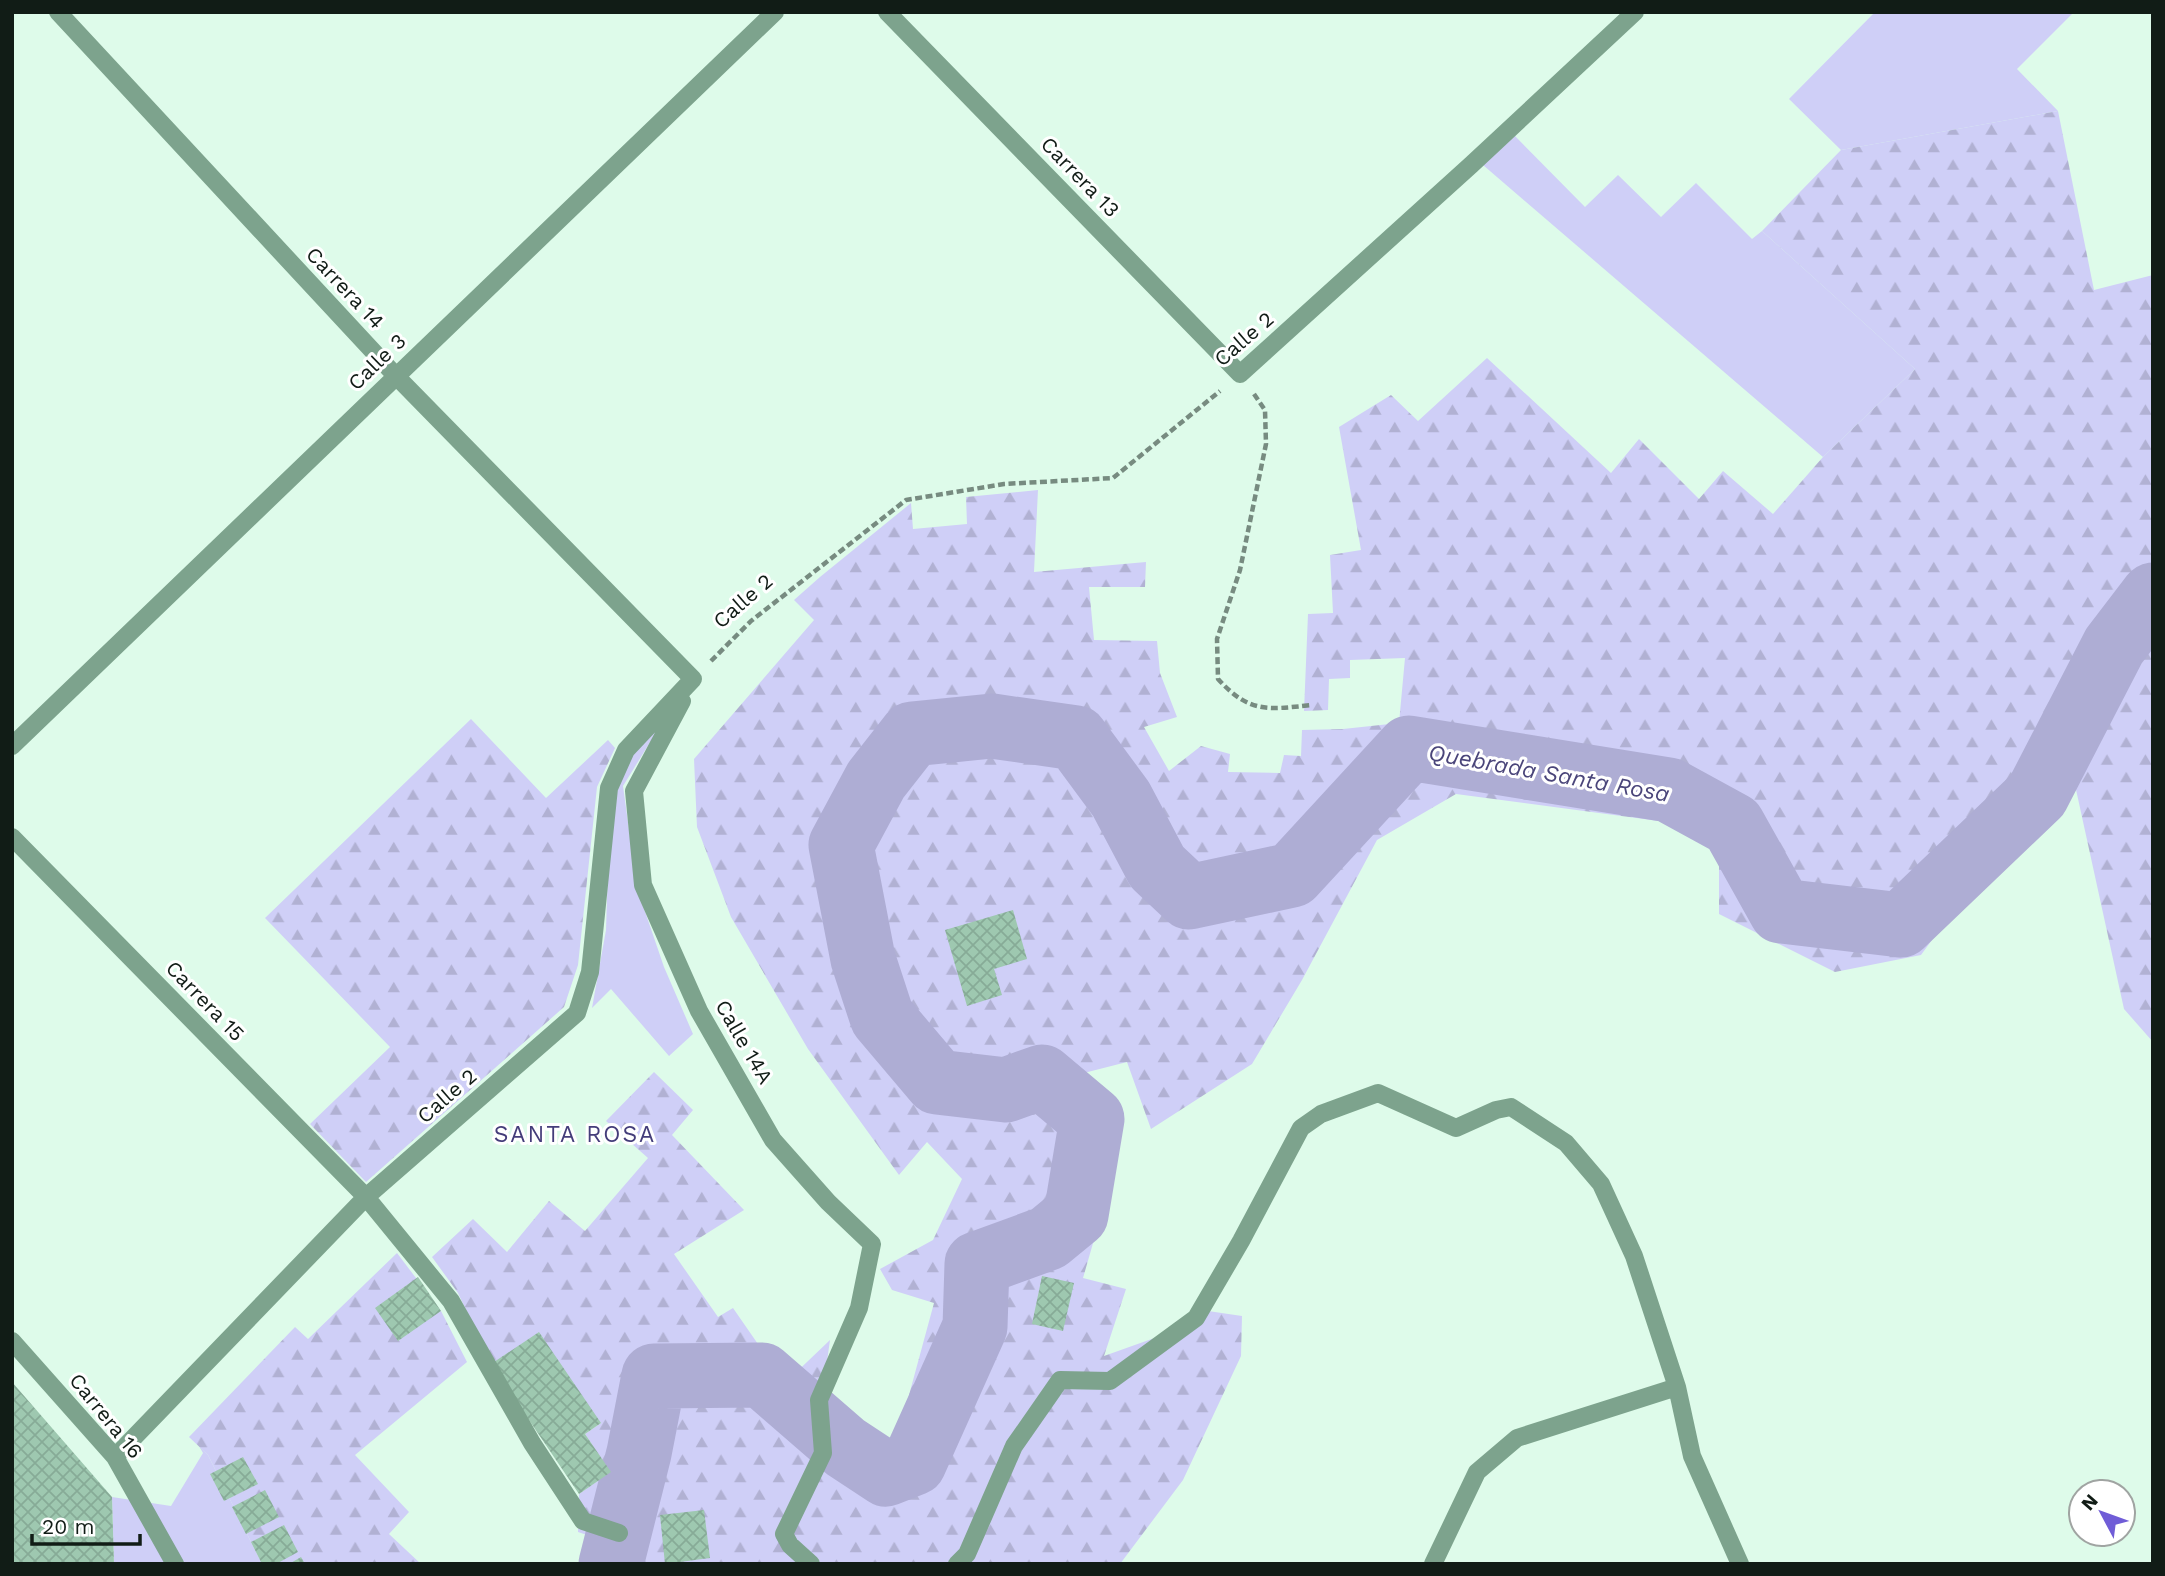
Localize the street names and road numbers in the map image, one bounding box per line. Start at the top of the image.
street label: Carrera 13 [1036,131,1125,222]
street label: Carrera 14 [301,242,390,334]
street label: Calle 2 [1209,306,1279,371]
street label: Calle 3 [343,328,411,395]
street label: Calle 2 [708,568,778,633]
street label: Carrera 15 [161,955,250,1046]
street label: Calle 14A [710,995,779,1088]
street label: Calle 2 [412,1063,482,1128]
street label: Carrera 16 [64,1368,148,1463]

